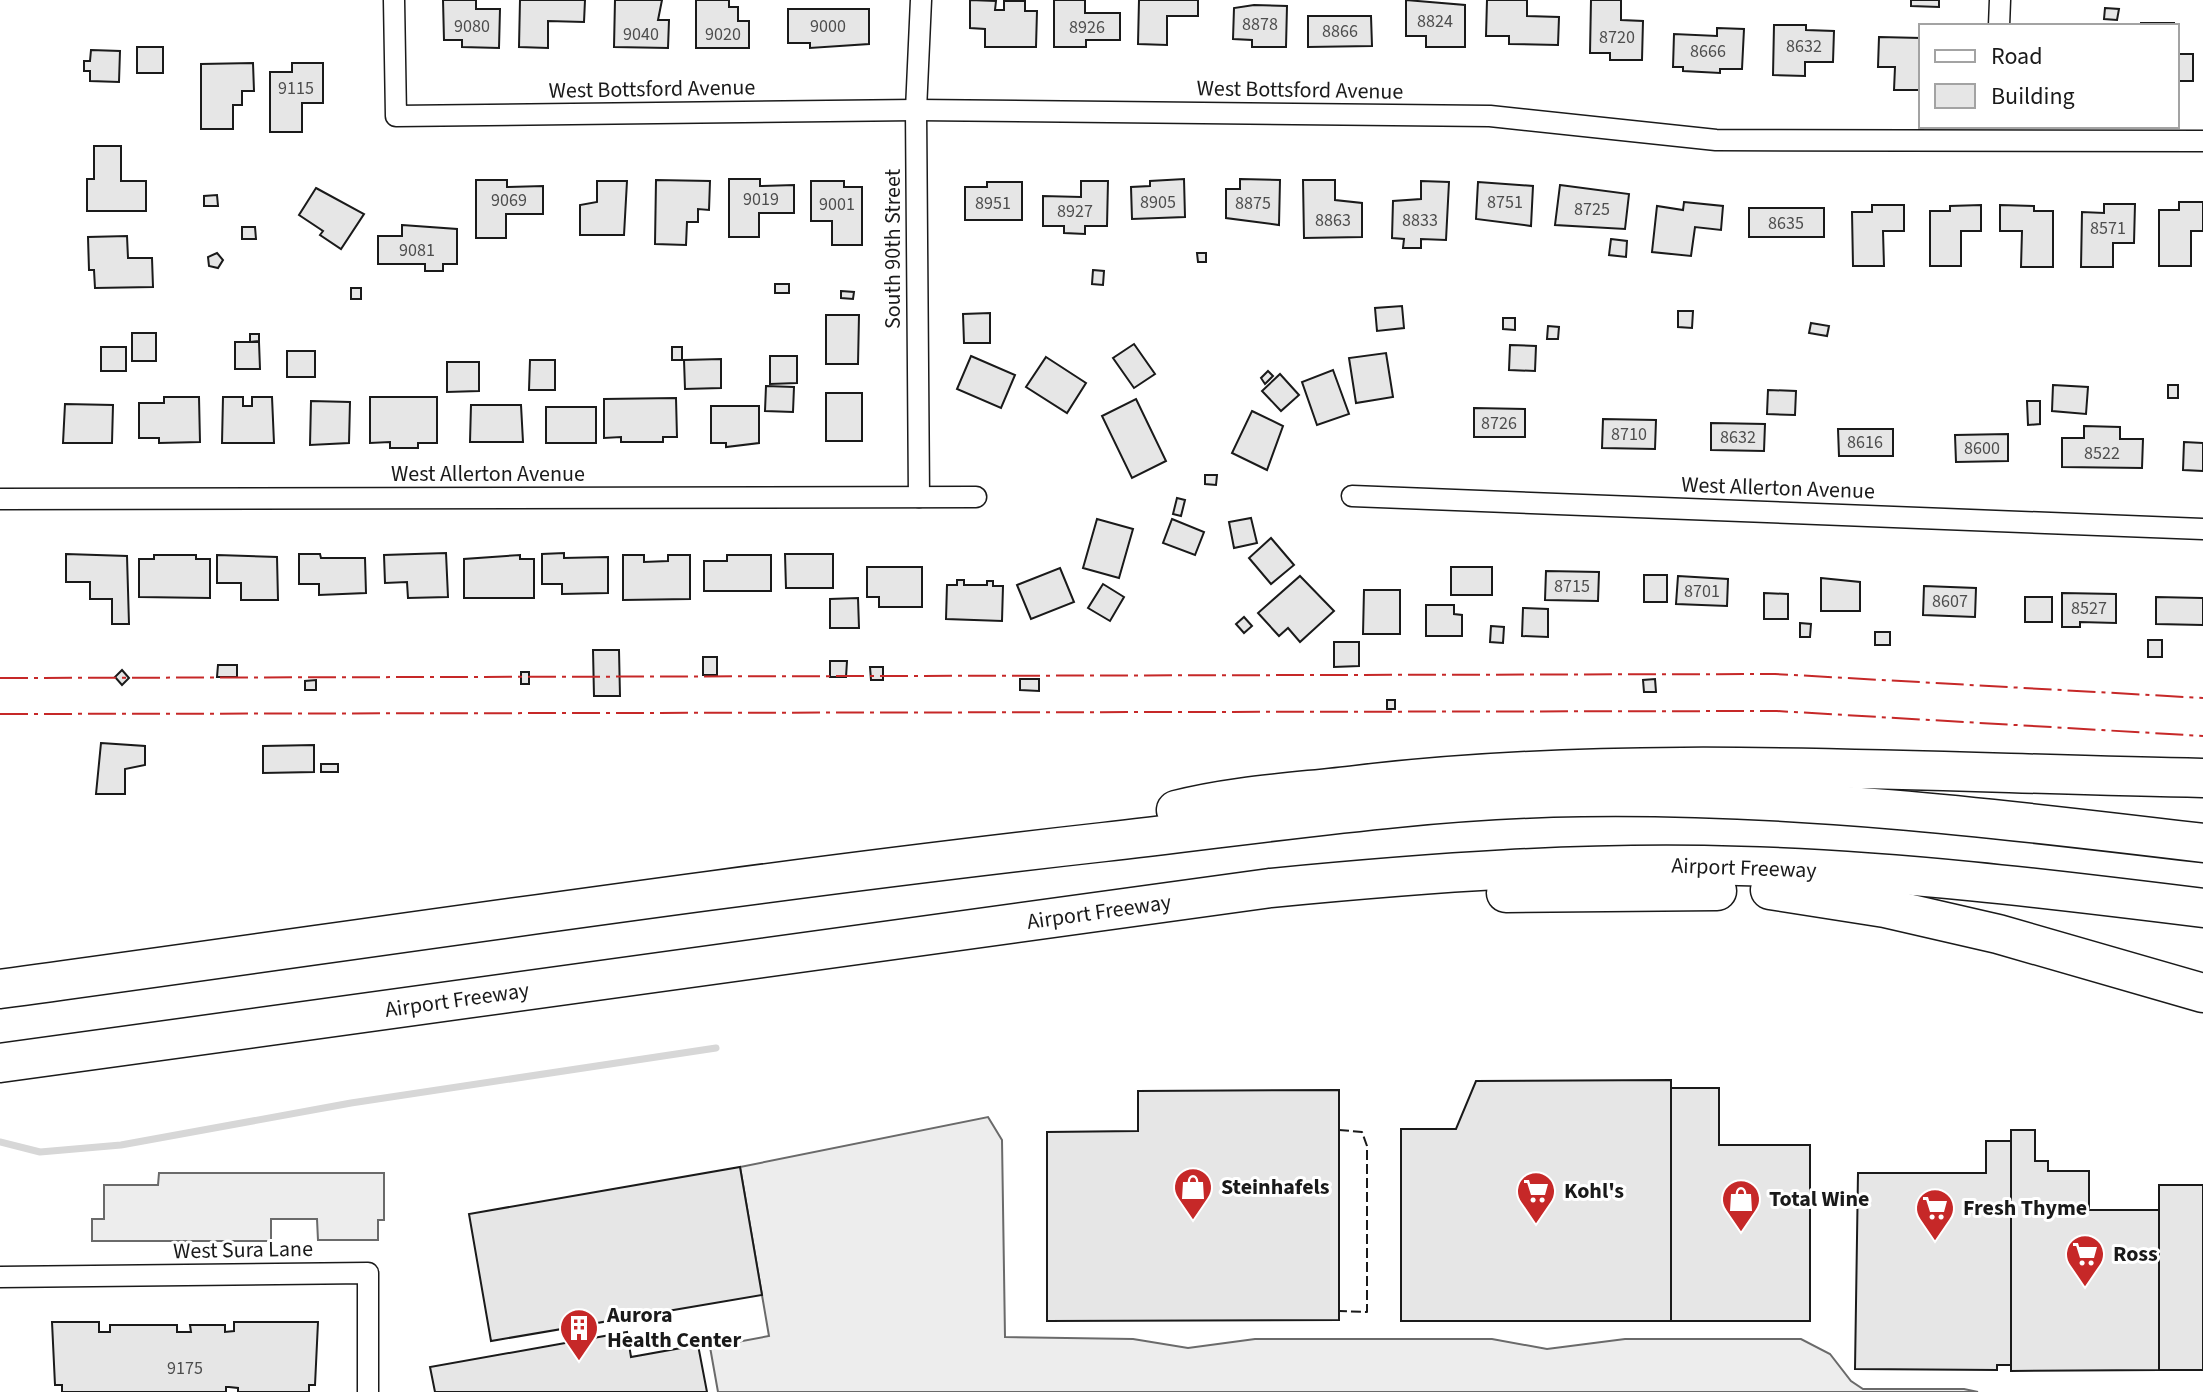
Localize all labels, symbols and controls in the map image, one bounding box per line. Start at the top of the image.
house number: 8824 [1417,9,1453,34]
house number: 8878 [1242,12,1278,37]
house number: 9080 [454,14,490,39]
house number: 9000 [810,14,846,39]
house number: 8926 [1069,15,1105,40]
house number: 8866 [1322,19,1358,44]
house number: 9040 [623,22,659,47]
house number: 9020 [705,22,741,47]
legend [1919,24,2179,128]
house number: 8720 [1599,25,1635,50]
house number: 8632 [1786,34,1822,59]
house number: 8666 [1690,39,1726,64]
text: Road [1991,39,2043,74]
street label: West Bottsford Avenue [548,71,756,107]
street label: West Bottsford Avenue [1196,72,1404,108]
house number: 9115 [278,76,314,101]
text: Building [1991,79,2075,114]
street label: South 90th Street [877,168,909,329]
house number: 9019 [743,187,779,212]
house number: 9069 [491,188,527,213]
house number: 8905 [1140,190,1176,215]
house number: 8751 [1487,190,1523,215]
house number: 8951 [975,191,1011,216]
house number: 8875 [1235,191,1271,216]
house number: 9001 [819,192,855,217]
house number: 8725 [1574,197,1610,222]
house number: 8927 [1057,199,1093,224]
house number: 8863 [1315,208,1351,233]
house number: 8833 [1402,208,1438,233]
house number: 8635 [1768,211,1804,236]
house number: 8571 [2090,216,2126,241]
house number: 9081 [399,238,435,263]
house number: 8726 [1481,411,1517,436]
house number: 8710 [1611,422,1647,447]
house number: 8632 [1720,425,1756,450]
house number: 8616 [1847,430,1883,455]
house number: 8600 [1964,436,2000,461]
house number: 8522 [2084,441,2120,466]
street label: West Allerton Avenue [391,458,585,490]
street label: West Allerton Avenue [1681,469,1876,507]
house number: 8715 [1554,574,1590,599]
house number: 8701 [1684,579,1720,604]
house number: 8607 [1932,589,1968,614]
house number: 8527 [2071,596,2107,621]
street label: Airport Freeway [1671,849,1818,887]
street label: Airport Freeway [1025,886,1174,938]
street label: Airport Freeway [383,974,532,1026]
shop icon: Steinhafels [1172,1166,1214,1221]
supermarket icon: Kohl's [1515,1170,1557,1225]
place label: Steinhafels [1221,1171,1330,1203]
place label: Kohl's [1564,1175,1624,1207]
shop icon: Total Wine [1720,1178,1762,1233]
place label: Total Wine [1769,1183,1869,1215]
supermarket icon: Fresh Thyme [1914,1187,1956,1242]
place label: Fresh Thyme [1963,1192,2087,1224]
street label: West Sura Lane [173,1233,313,1267]
supermarket icon: Ross [2064,1233,2106,1288]
place label: Ross [2113,1238,2158,1270]
place label: Aurora Health Center [606,1299,741,1356]
building icon: Aurora Health Center [558,1307,600,1362]
house number: 9175 [167,1356,203,1381]

